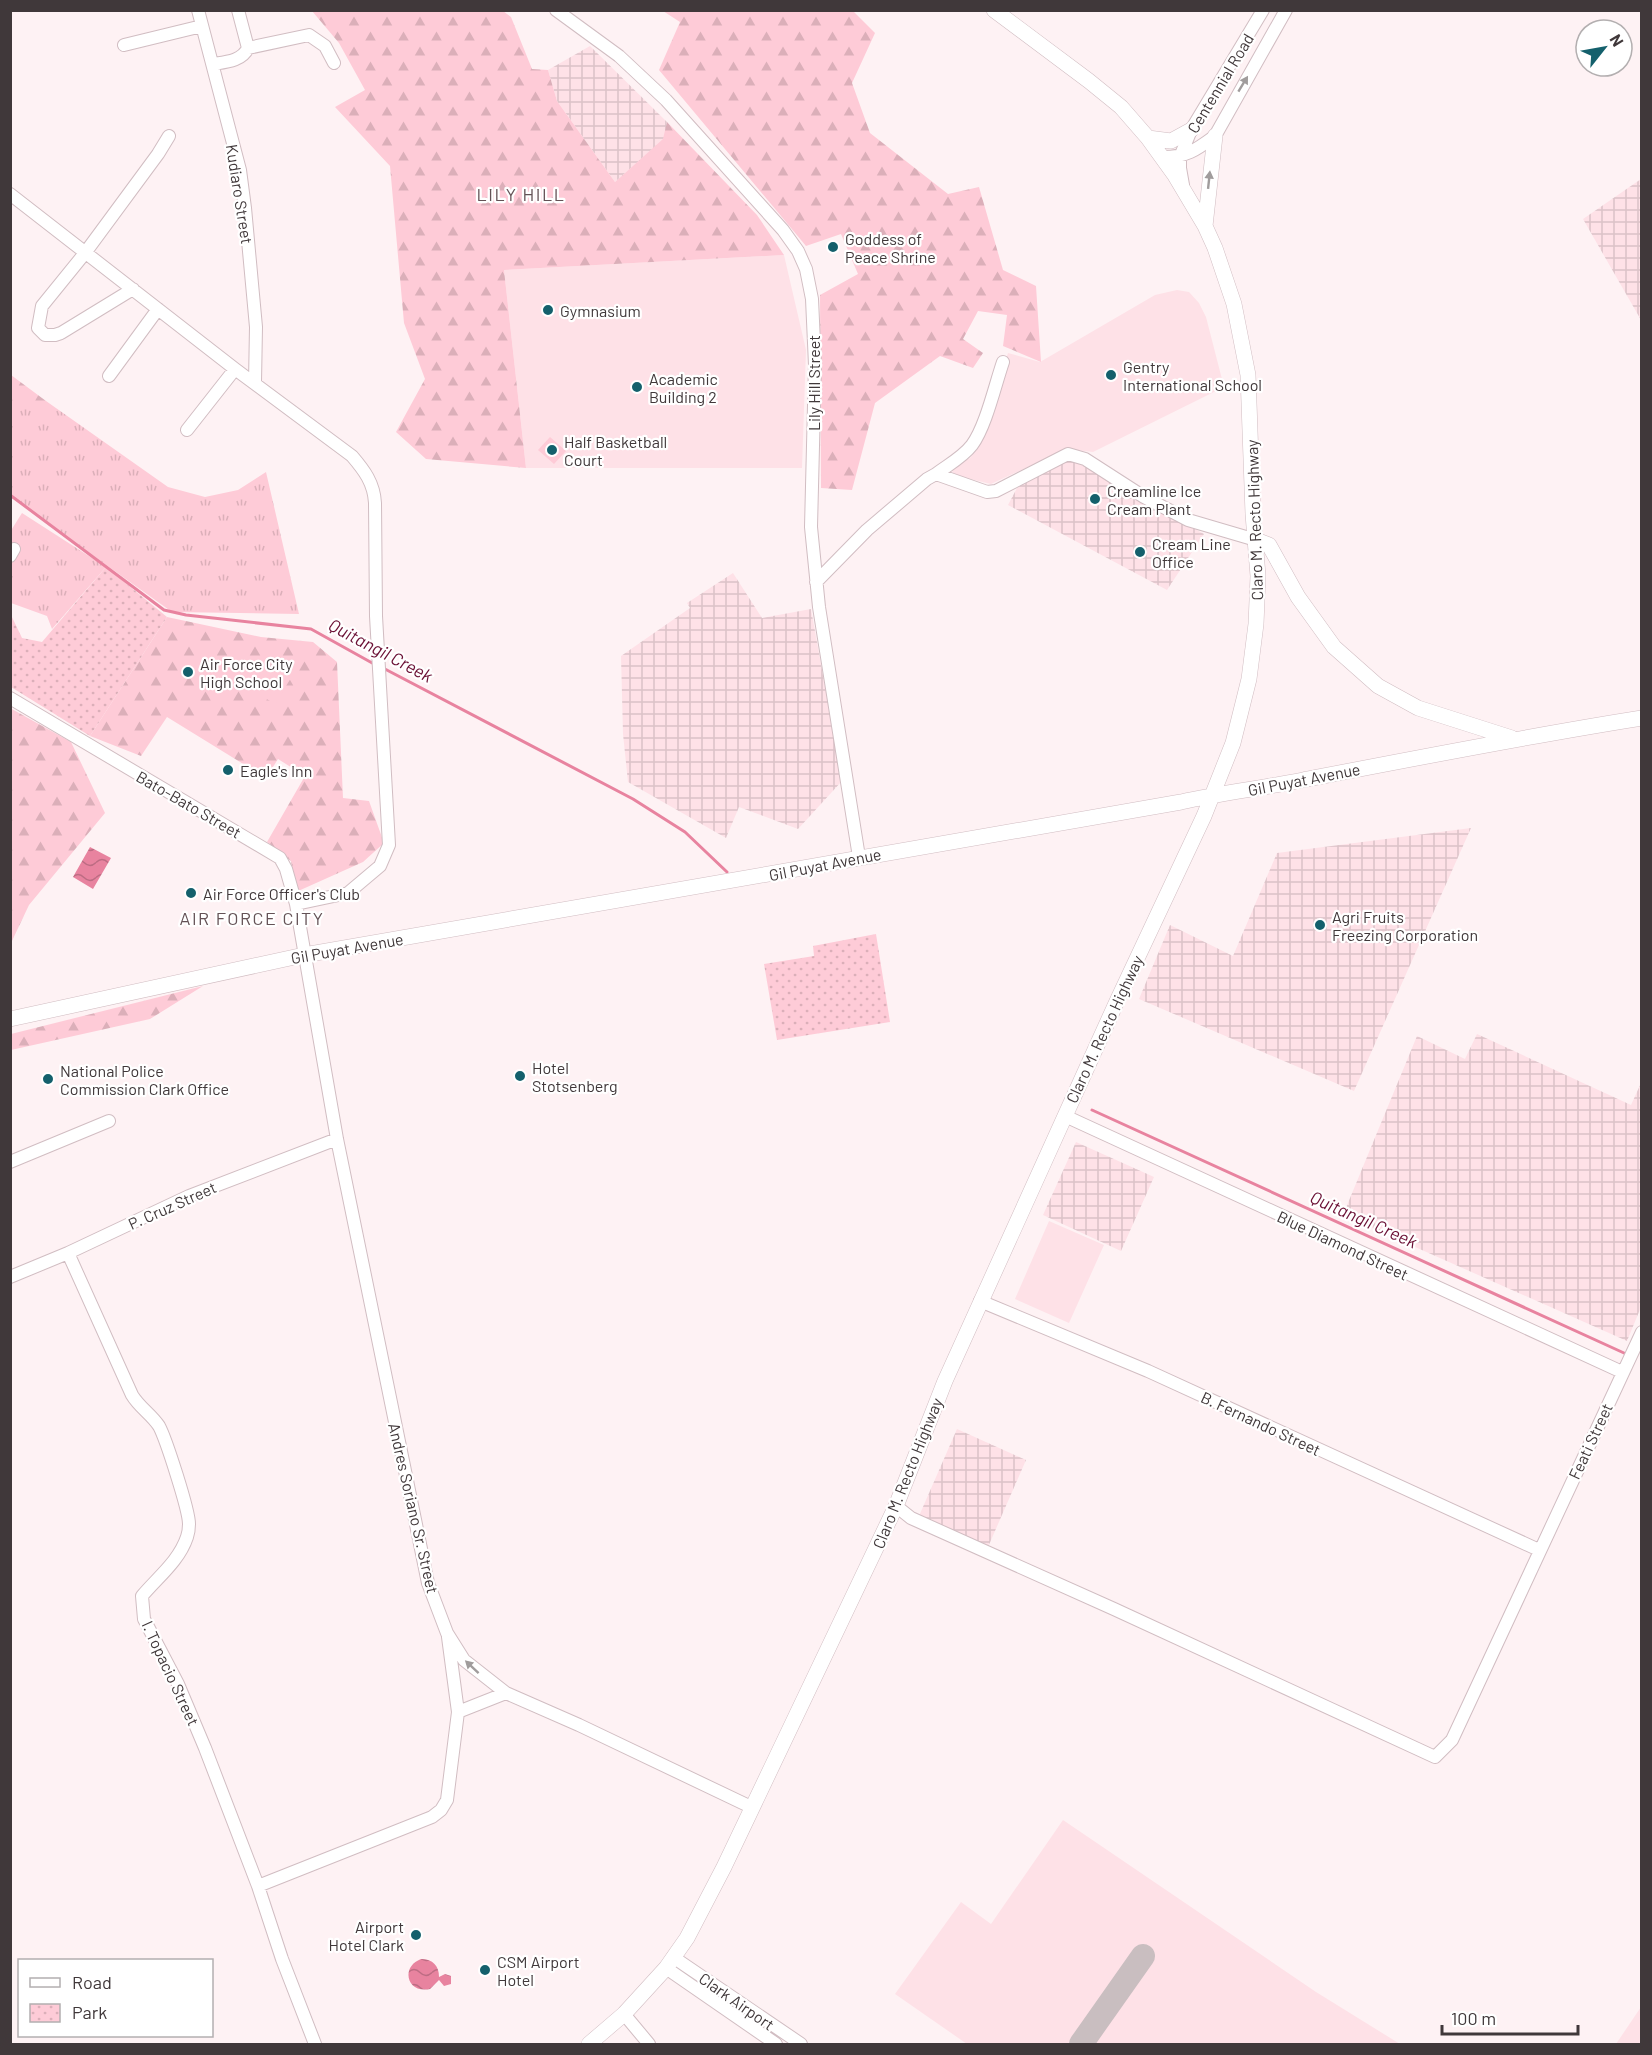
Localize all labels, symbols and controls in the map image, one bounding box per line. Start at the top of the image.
north arrow [1574,18,1634,78]
street label: Centennial Road [1183,30,1257,136]
text: N [1606,31,1628,49]
one-way arrow [1238,76,1249,92]
street label: Kudiaro Street [223,143,257,245]
one-way arrow [1204,171,1214,190]
district label: LILY HILL [477,183,565,205]
place label: Goddess of Peace Shrine [845,229,936,266]
marker: Goddess of Peace Shrine [826,240,840,254]
place label: Gymnasium [560,301,641,320]
marker: Gymnasium [541,303,555,317]
street label: Lily Hill Street [804,335,823,431]
place label: Gentry International School [1123,357,1262,394]
marker: Gentry International School [1104,368,1118,382]
place label: Academic Building 2 [649,369,718,406]
marker: Academic Building 2 [630,380,644,394]
place label: Half Basketball Court [564,432,667,469]
street label: Claro M. Recto Highway [1242,439,1266,601]
marker: Half Basketball Court [545,443,559,457]
place label: Creamline Ice Cream Plant [1107,481,1201,518]
marker: Creamline Ice Cream Plant [1088,492,1102,506]
place label: Cream Line Office [1152,534,1231,571]
marker: Cream Line Office [1133,545,1147,559]
water label: Quitangil Creek [325,613,437,687]
place label: Air Force City High School [200,654,293,691]
marker: Air Force City High School [181,665,195,679]
street label: Gil Puyat Avenue [1246,759,1362,799]
place label: Eagle's Inn [240,761,312,780]
marker: Eagle's Inn [221,763,235,777]
street label: Bato-Bato Street [133,766,245,842]
street label: Gil Puyat Avenue [767,844,883,884]
place label: Air Force Officer's Club [203,884,360,903]
marker: Air Force Officer's Club [184,886,198,900]
district label: AIR FORCE CITY [179,907,325,929]
place label: Agri Fruits Freezing Corporation [1332,907,1478,944]
marker: Agri Fruits Freezing Corporation [1313,918,1327,932]
street label: Gil Puyat Avenue [289,929,405,967]
street label: Claro M. Recto Highway [1061,952,1147,1106]
place label: Hotel Stotsenberg [532,1058,618,1095]
place label: National Police Commission Clark Office [60,1061,229,1098]
marker: Hotel Stotsenberg [513,1069,527,1083]
marker: National Police Commission Clark Office [41,1072,55,1086]
street label: P. Cruz Street [125,1177,219,1233]
water label: Quitangil Creek [1307,1186,1421,1252]
street label: Blue Diamond Street [1275,1206,1411,1284]
street label: B. Fernando Street [1198,1387,1324,1459]
street label: Claro M. Recto Highway [868,1394,946,1551]
street label: Feati Street [1564,1400,1616,1482]
street label: Andres Soriano Sr. Street [385,1421,443,1595]
street label: I. Topacio Street [138,1618,204,1728]
one-way arrow [465,1661,480,1674]
place label: Airport Hotel Clark [329,1917,404,1954]
marker: Airport Hotel Clark [409,1928,423,1942]
place label: CSM Airport Hotel [497,1952,580,1989]
legend [18,1959,213,2037]
marker: CSM Airport Hotel [478,1963,492,1977]
street label: Clark Airport [696,1968,778,2034]
text: Road [72,1971,112,1993]
scale bar [1442,1998,1578,2036]
text: Park [72,2001,107,2023]
text: 100 m [1451,2007,1496,2029]

